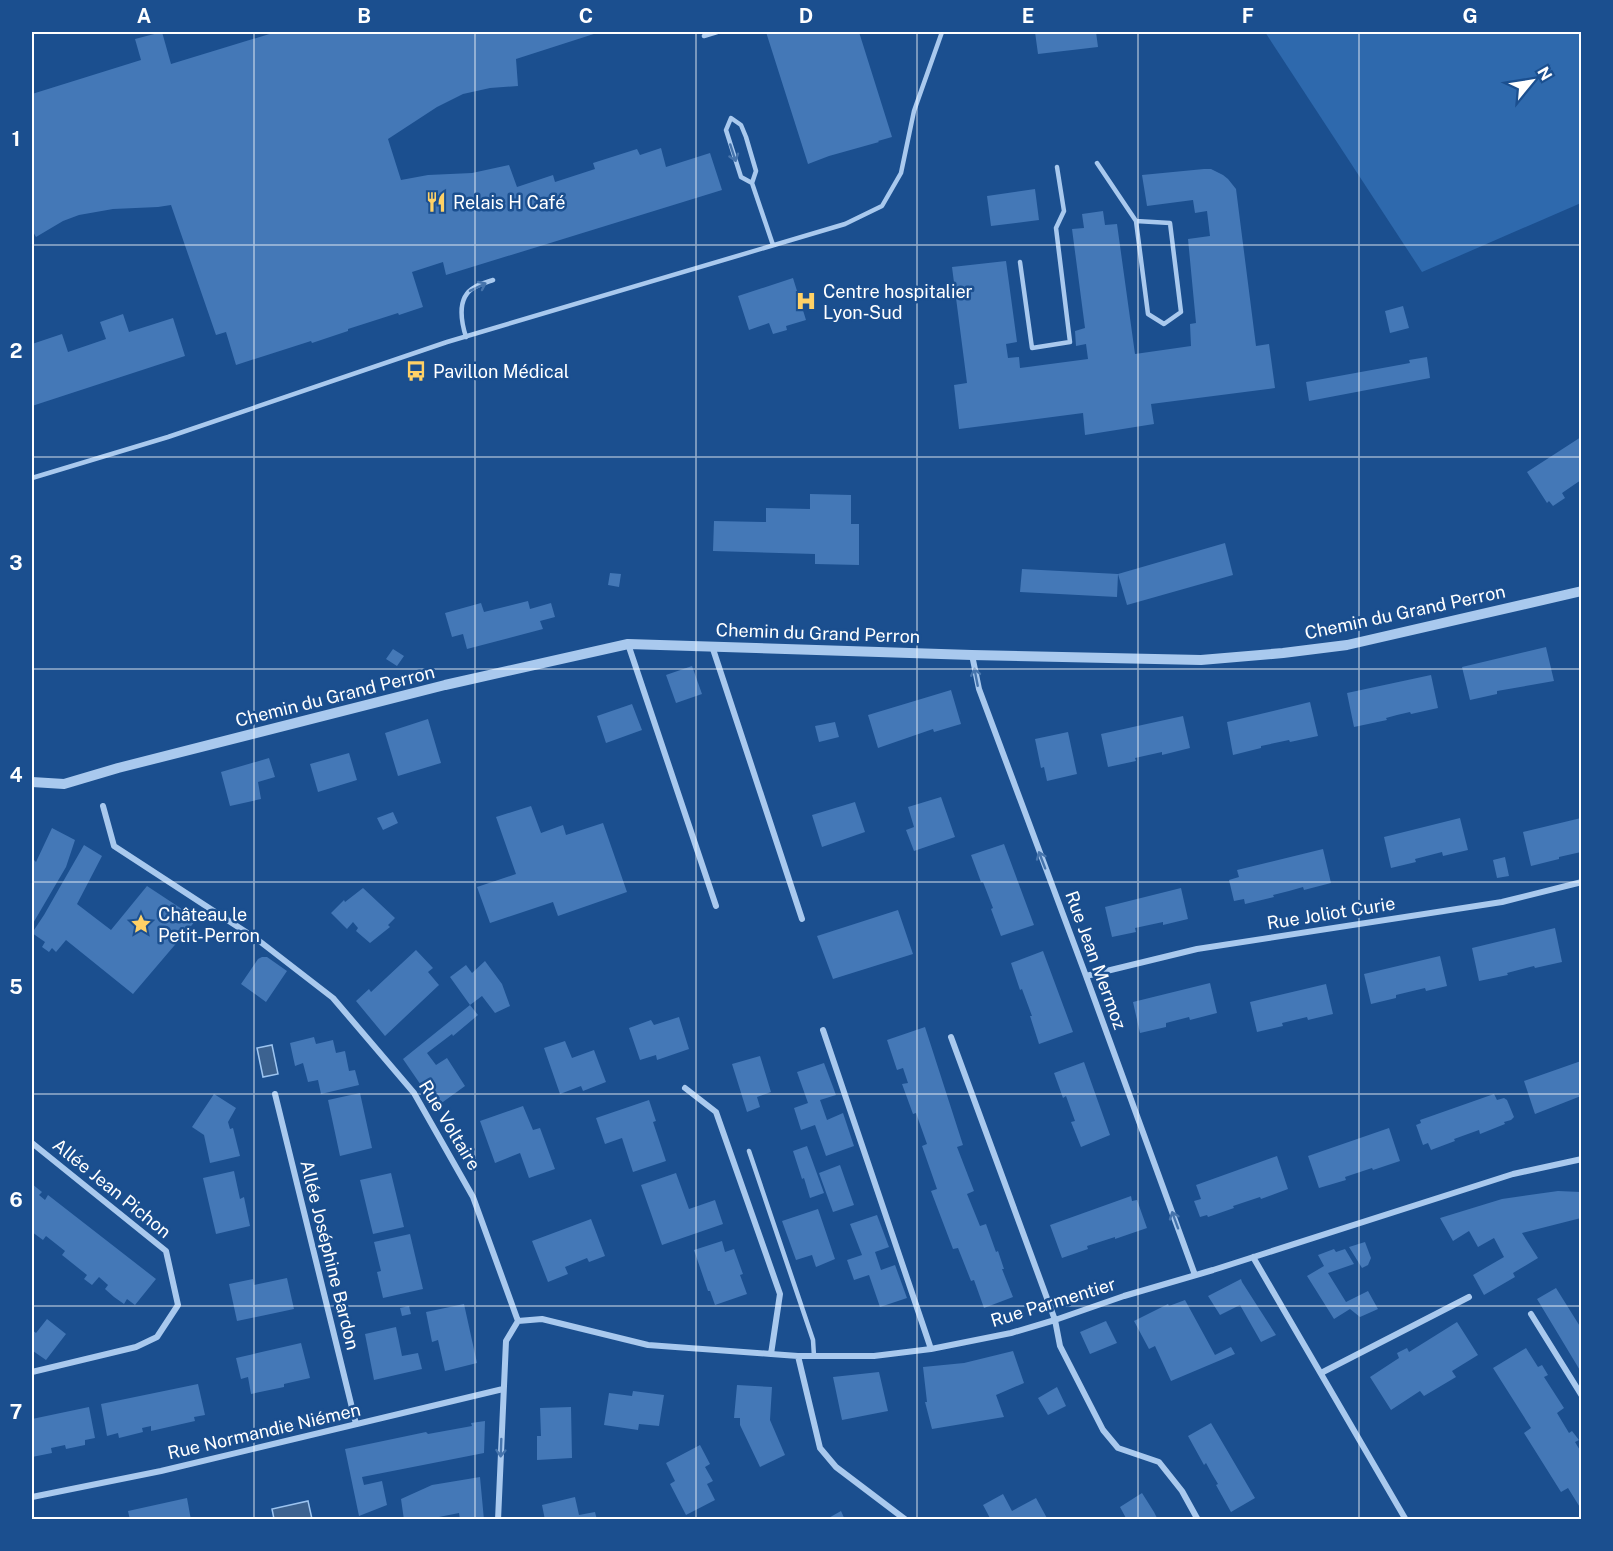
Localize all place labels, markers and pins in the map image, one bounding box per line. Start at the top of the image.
restaurant icon: Relais H Café [424,190,448,214]
place label: Relais H Café [453,192,566,213]
place label: Centre hospitalier Lyon-Sud [823,281,973,323]
hospital icon: Centre hospitalier Lyon-Sud [794,289,818,313]
bus stop icon: Pavillon Médical [404,359,428,383]
place label: Pavillon Médical [433,361,569,382]
place label: Château le Petit-Perron [158,904,260,946]
place icon: Château le Petit-Perron [129,912,153,936]

